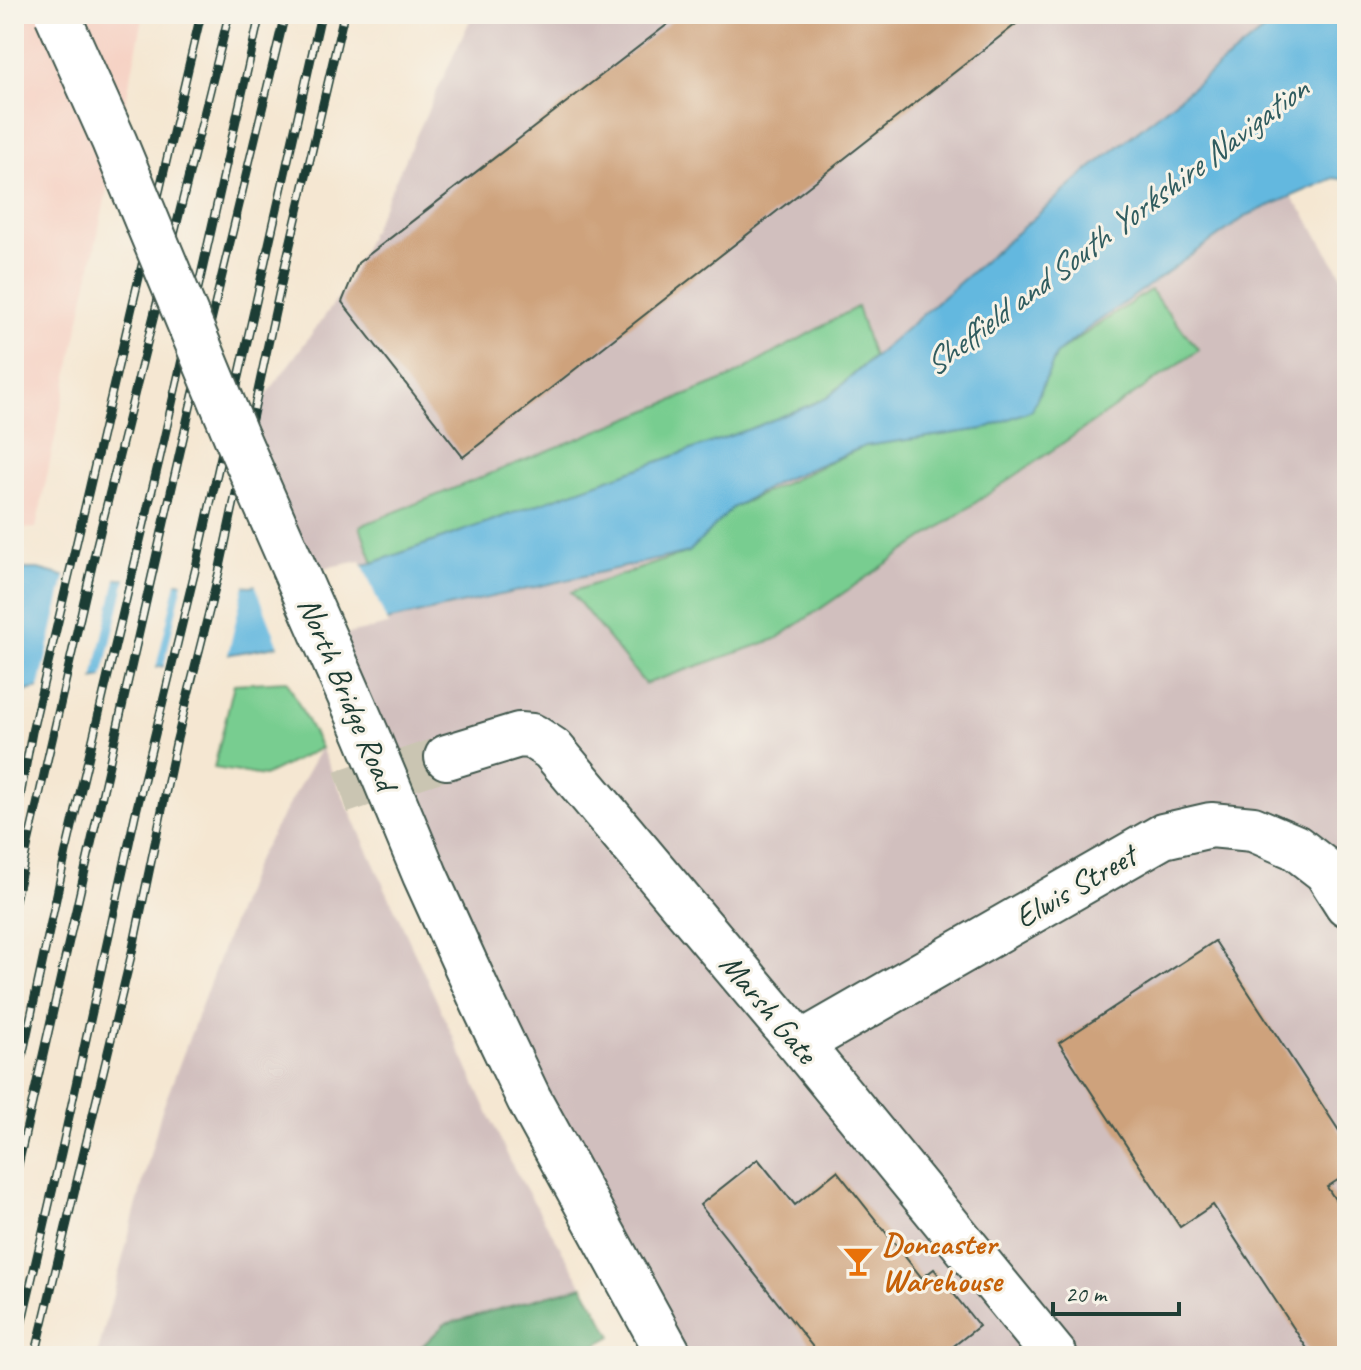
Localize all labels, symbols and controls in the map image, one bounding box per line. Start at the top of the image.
water label: Sheffield and South Yorkshire Navigation [914,66,1318,385]
street label: North Bridge Road [288,591,408,800]
street label: Elwis Street [1007,833,1147,937]
street label: Marsh Gate [711,945,828,1074]
place label: Doncaster Warehouse [882,1223,1004,1301]
bar icon: Doncaster Warehouse [841,1244,875,1278]
scale bar [1053,1266,1179,1316]
text: 20 m [1065,1279,1108,1309]

